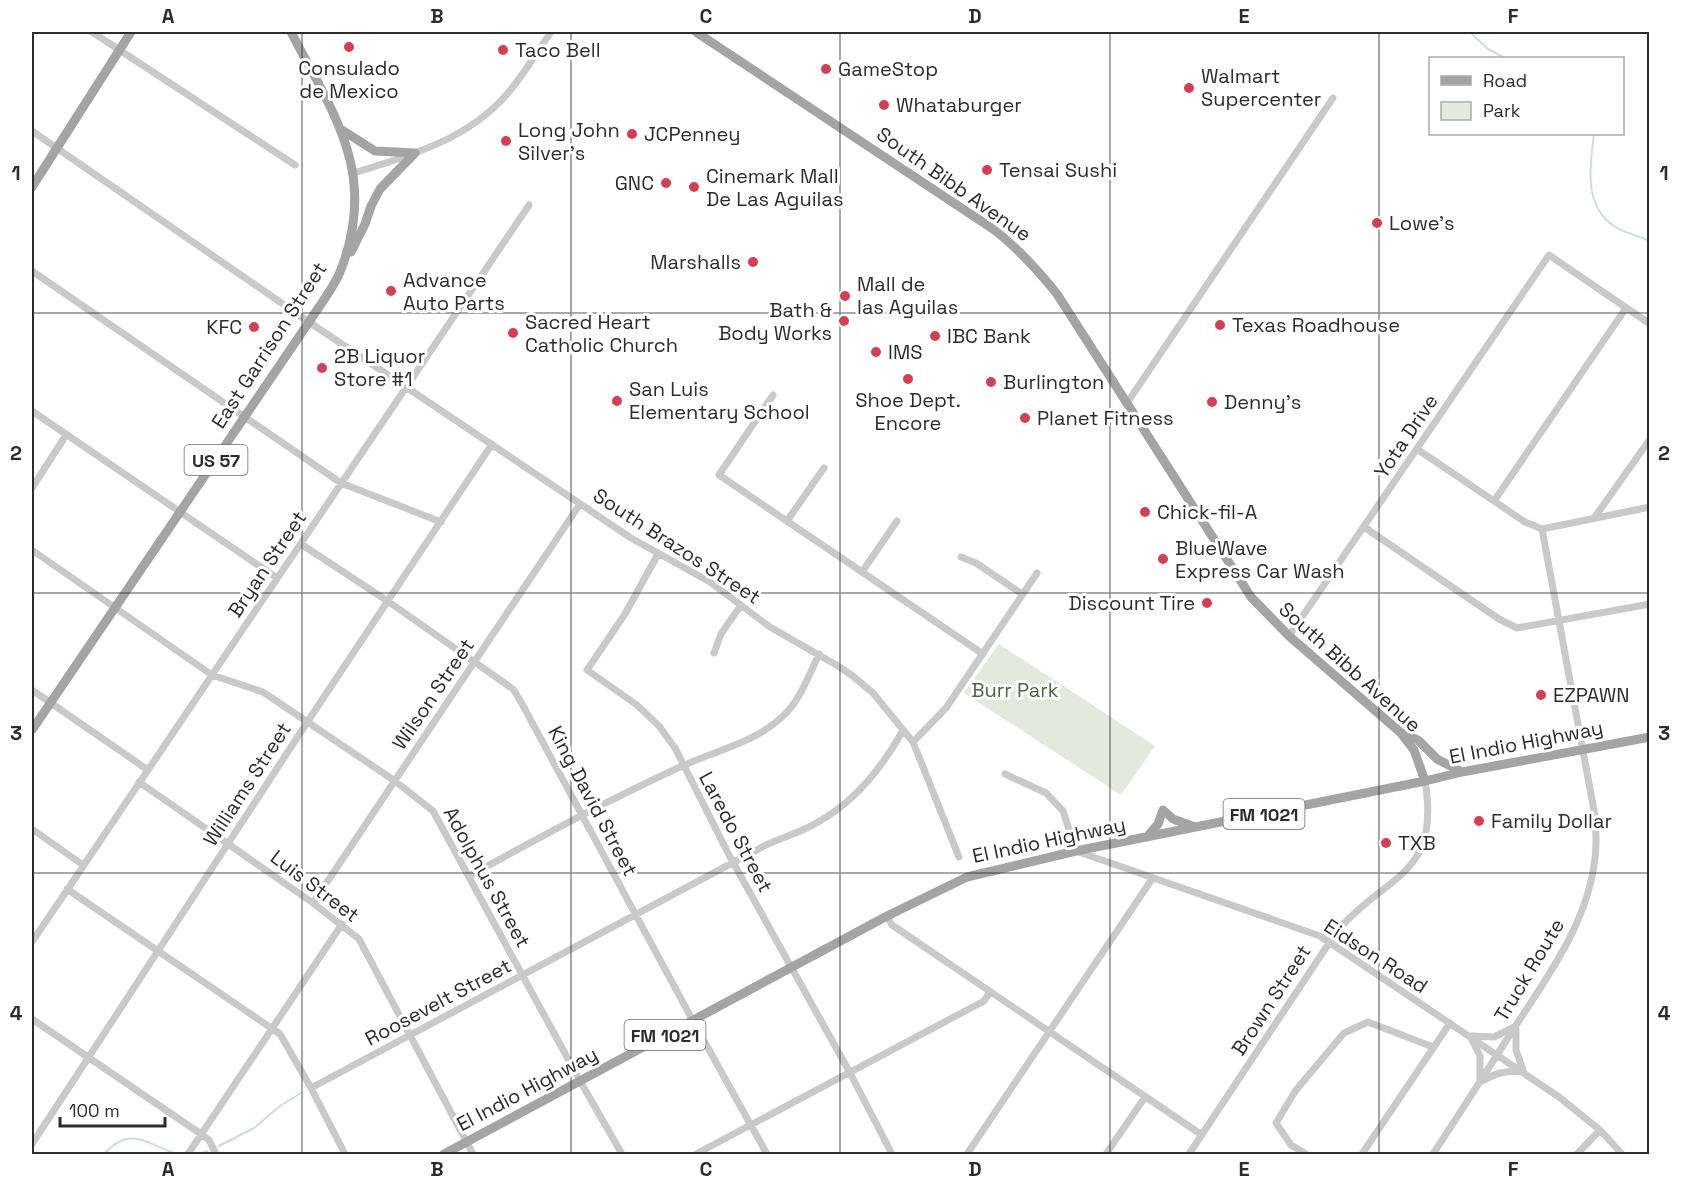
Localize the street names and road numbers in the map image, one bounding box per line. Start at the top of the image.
street label: South Bibb Avenue [872,121,1036,247]
street label: East Garrison Street [205,257,333,433]
street label: Yota Drive [1368,389,1444,483]
road number: US 57 [184,445,248,475]
street label: South Brazos Street [588,482,766,610]
street label: Bryan Street [222,506,312,622]
street label: South Bibb Avenue [1273,596,1427,738]
street label: Wilson Street [386,633,480,755]
street label: El Indio Highway [1447,714,1605,770]
street label: Williams Street [197,717,297,851]
street label: King David Street [542,721,644,881]
street label: Laredo Street [693,767,779,897]
road number: FM 1021 [1224,799,1304,829]
street label: Adolphus Street [438,802,536,952]
street label: El Indio Highway [970,811,1128,869]
street label: Luis Street [265,844,365,928]
street label: Eidson Road [1319,913,1433,999]
street label: Truck Route [1488,914,1570,1026]
street label: Brown Street [1225,940,1317,1060]
street label: Roosevelt Street [360,953,516,1051]
road number: FM 1021 [624,1020,706,1050]
street label: El Indio Highway [452,1041,602,1137]

